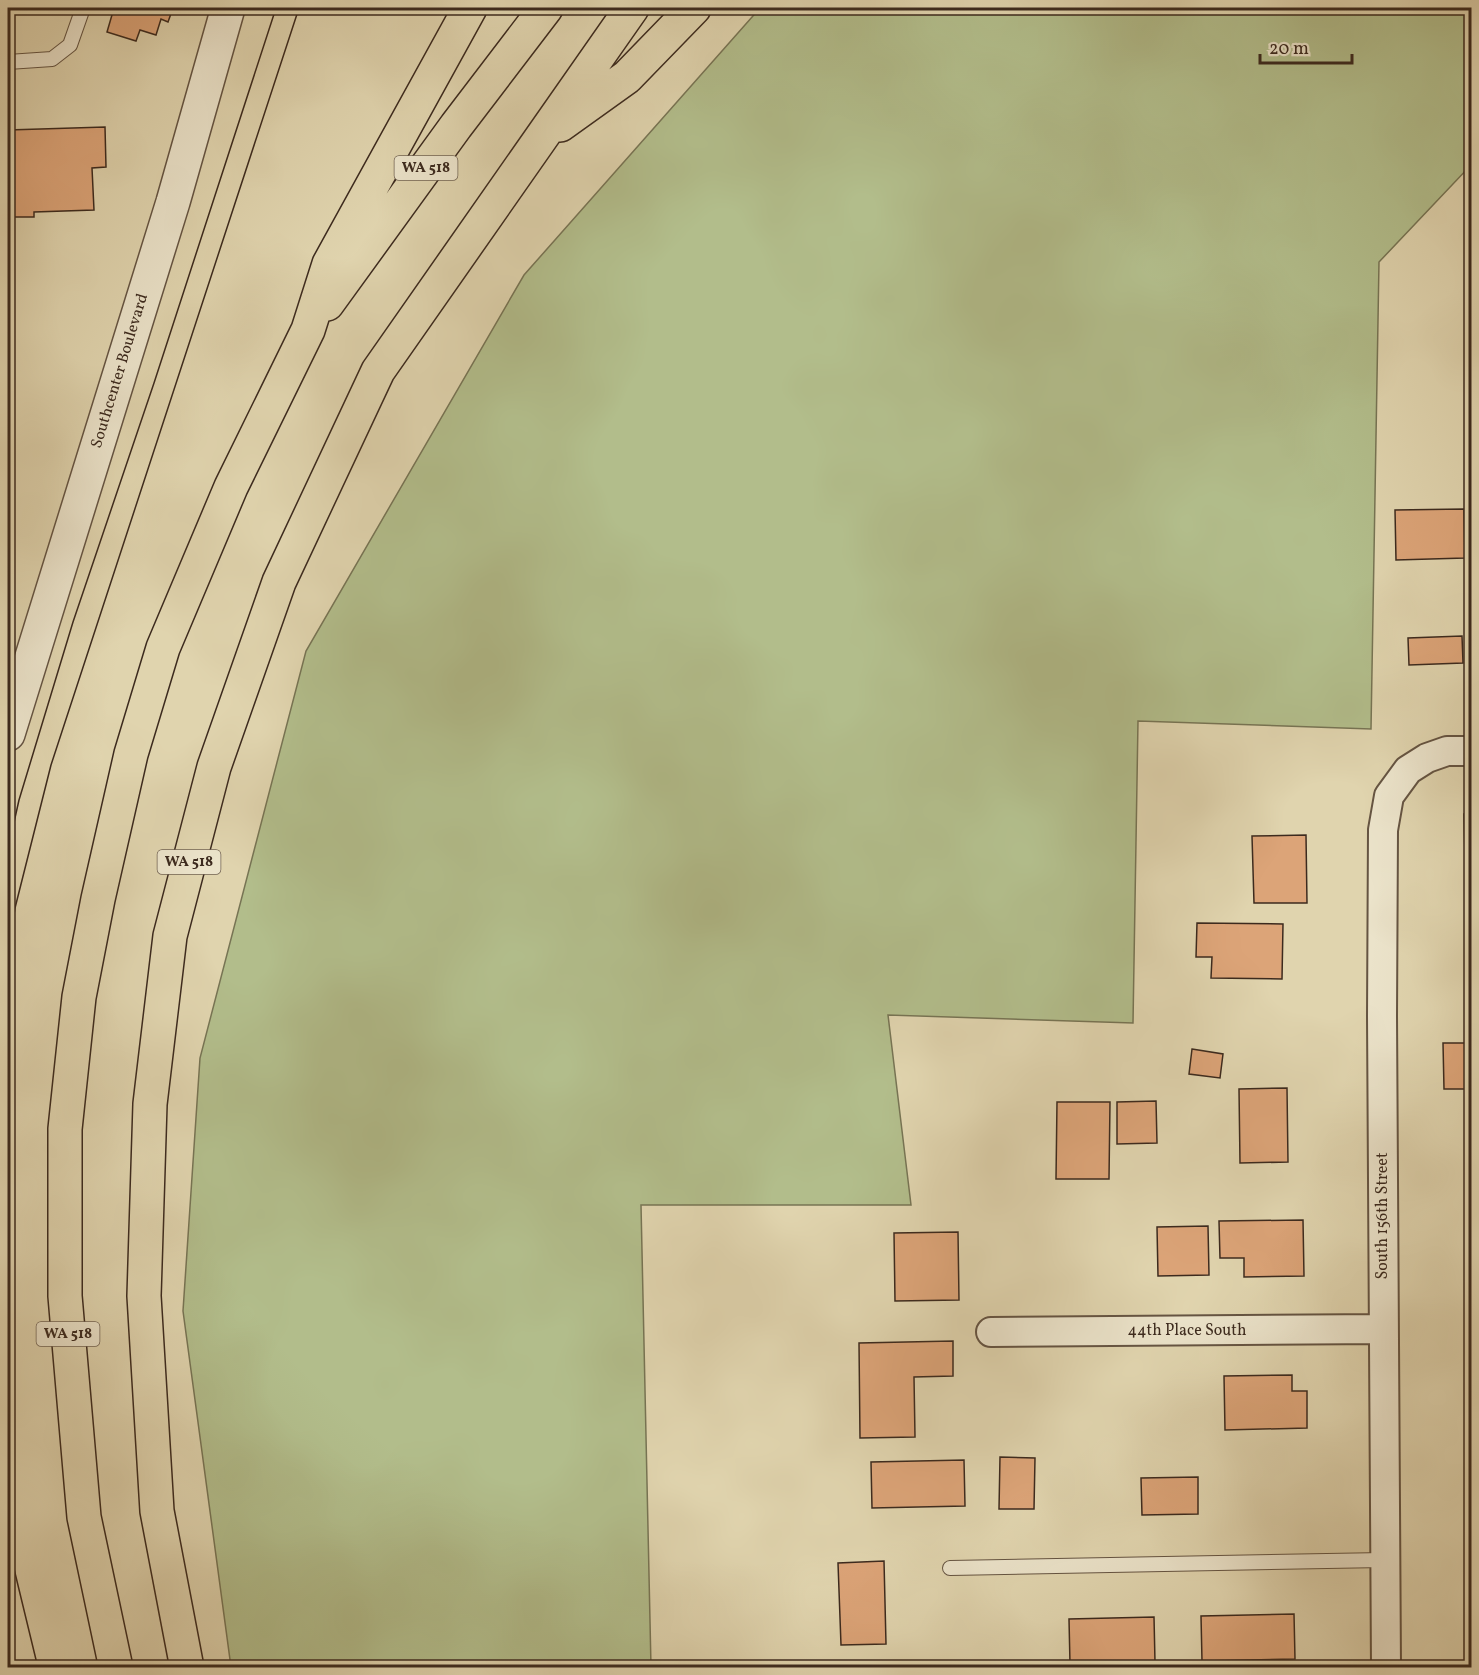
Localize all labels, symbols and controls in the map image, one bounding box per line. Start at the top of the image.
scale bar [1260,27,1352,65]
text: 20 m [1269,37,1309,62]
road number: WA 518 [394,156,458,180]
street label: Southcenter Boulevard [86,291,154,451]
road number: WA 518 [158,850,220,874]
street label: South 156th Street [1372,1152,1394,1280]
street label: 44th Place South [1128,1320,1246,1342]
road number: WA 518 [36,1322,100,1346]

